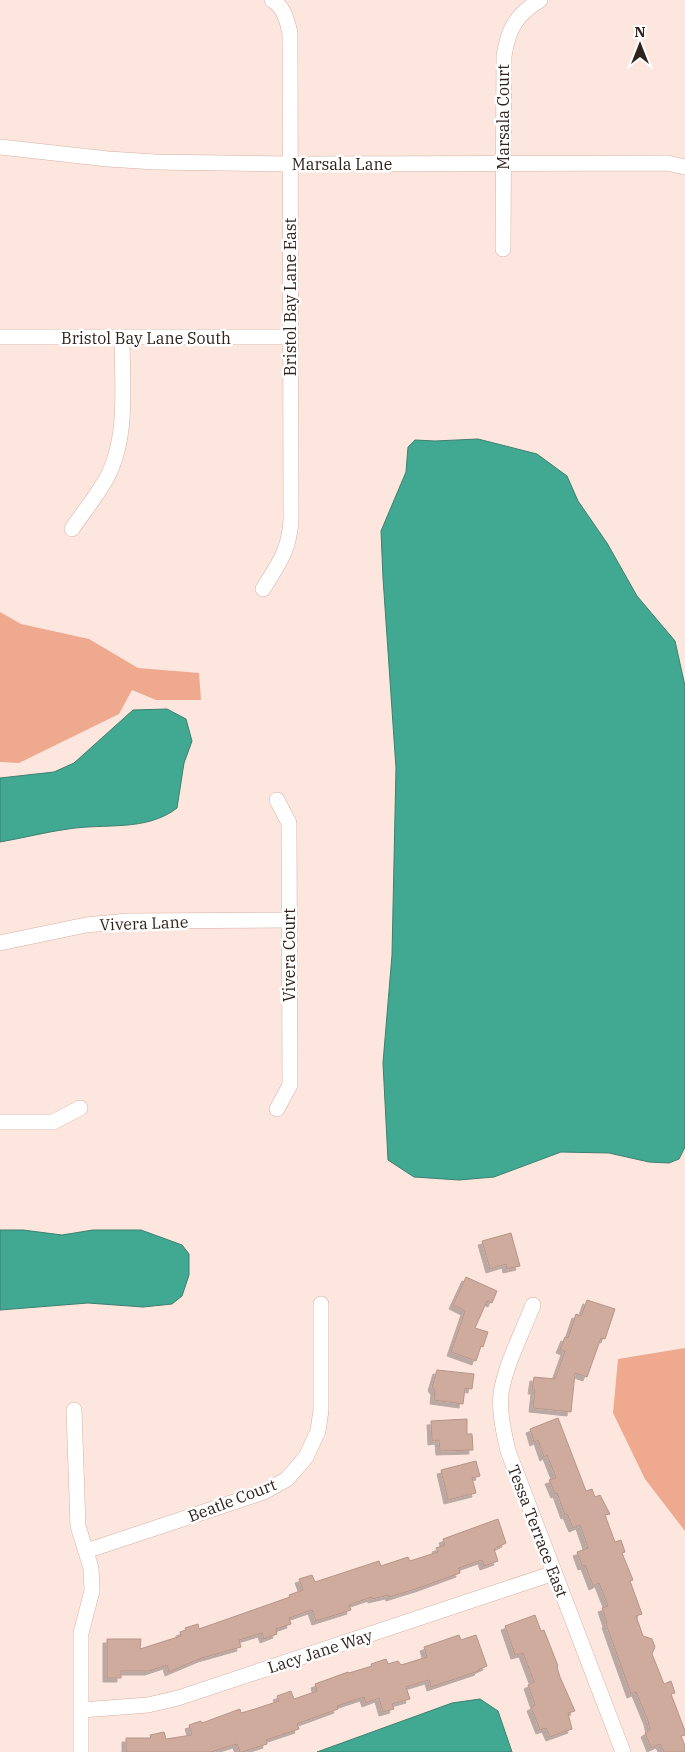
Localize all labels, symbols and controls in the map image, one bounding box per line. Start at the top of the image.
north arrow [615,20,665,70]
text: N [634,23,646,41]
street label: Marsala Court [493,64,513,170]
street label: Marsala Lane [292,154,392,174]
street label: Bristol Bay Lane East [280,217,300,376]
street label: Bristol Bay Lane South [61,328,231,348]
street label: Vivera Court [279,908,299,1002]
street label: Vivera Lane [99,911,189,935]
street label: Tessa Terrace East [504,1462,573,1600]
street label: Beatle Court [185,1474,279,1526]
street label: Lacy Jane Way [265,1625,375,1677]

